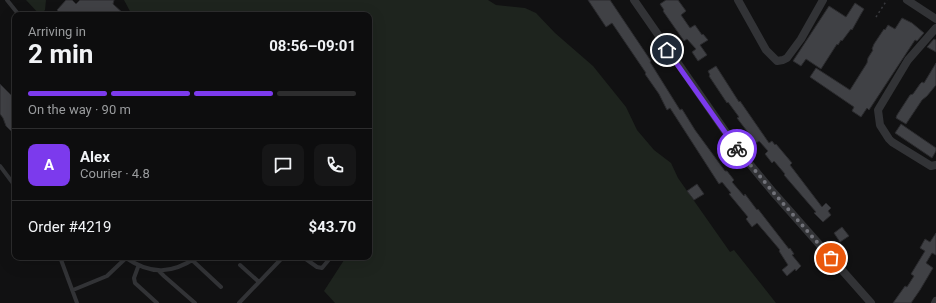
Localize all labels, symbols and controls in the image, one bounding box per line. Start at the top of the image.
text: Arriving in [28,24,86,39]
pin [650,33,684,67]
text: 08:56–09:01 [269,37,356,55]
text: 2 min [28,39,93,69]
icon: home [656,39,678,61]
text: On the way · 90 m [28,102,131,117]
courier [717,129,757,169]
icon: bike [726,138,748,160]
button: chat [262,144,304,186]
button: phone [314,144,356,186]
text: Alex [80,148,110,166]
text: A [44,156,54,174]
text: Courier · 4.8 [80,166,150,181]
text: Order #4219 [28,218,111,236]
text: $43.70 [309,218,356,236]
pin [814,241,848,275]
icon: bag [820,247,842,269]

